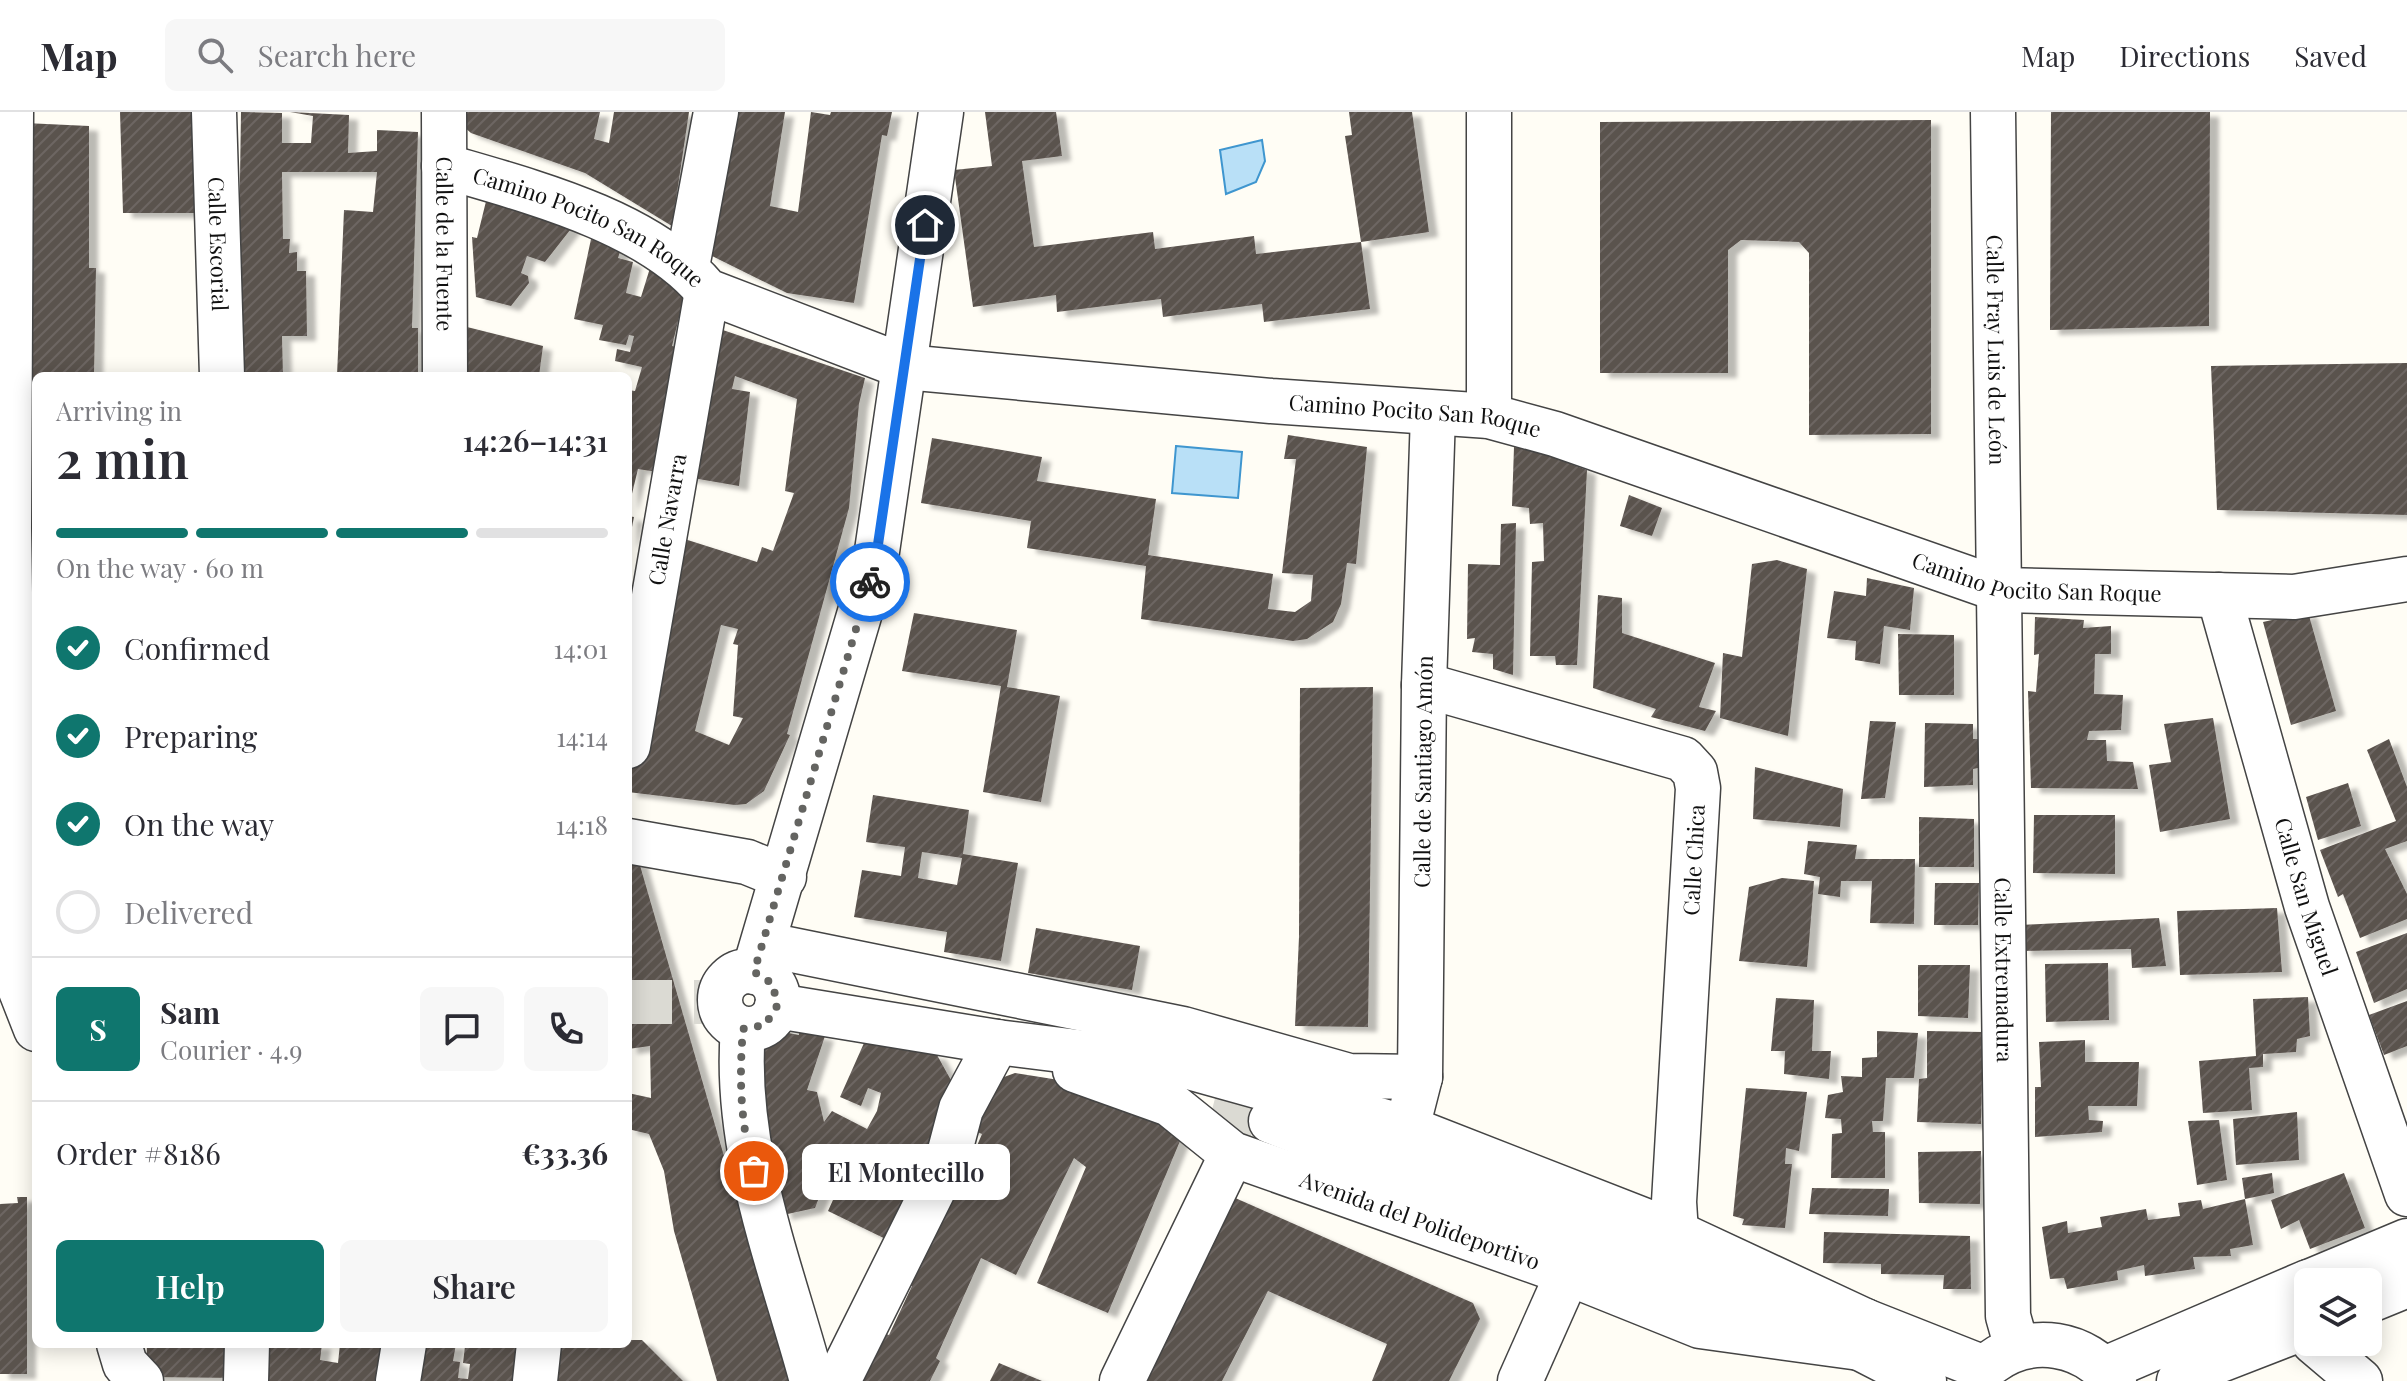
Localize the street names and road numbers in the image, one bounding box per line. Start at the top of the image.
street label: Calle de la Fuente [430,156,461,332]
street label: Camino Pocito San Roque [470,159,712,293]
street label: Calle Escorial [202,176,236,312]
street label: Calle Fray Luis de León [1981,235,2013,465]
street label: Camino Pocito San Roque [1288,386,1545,444]
street label: Calle Navarra [640,451,693,587]
street label: Camino Pocito San Roque [1908,544,2162,608]
street label: Calle de Santiago Amón [1406,655,1439,888]
street label: Calle Chica [1675,804,1711,916]
street label: Calle San Miguel [2268,814,2346,979]
street label: Calle Extremadura [1989,877,2021,1063]
street label: Avenida del Polideportivo [1295,1163,1544,1276]

